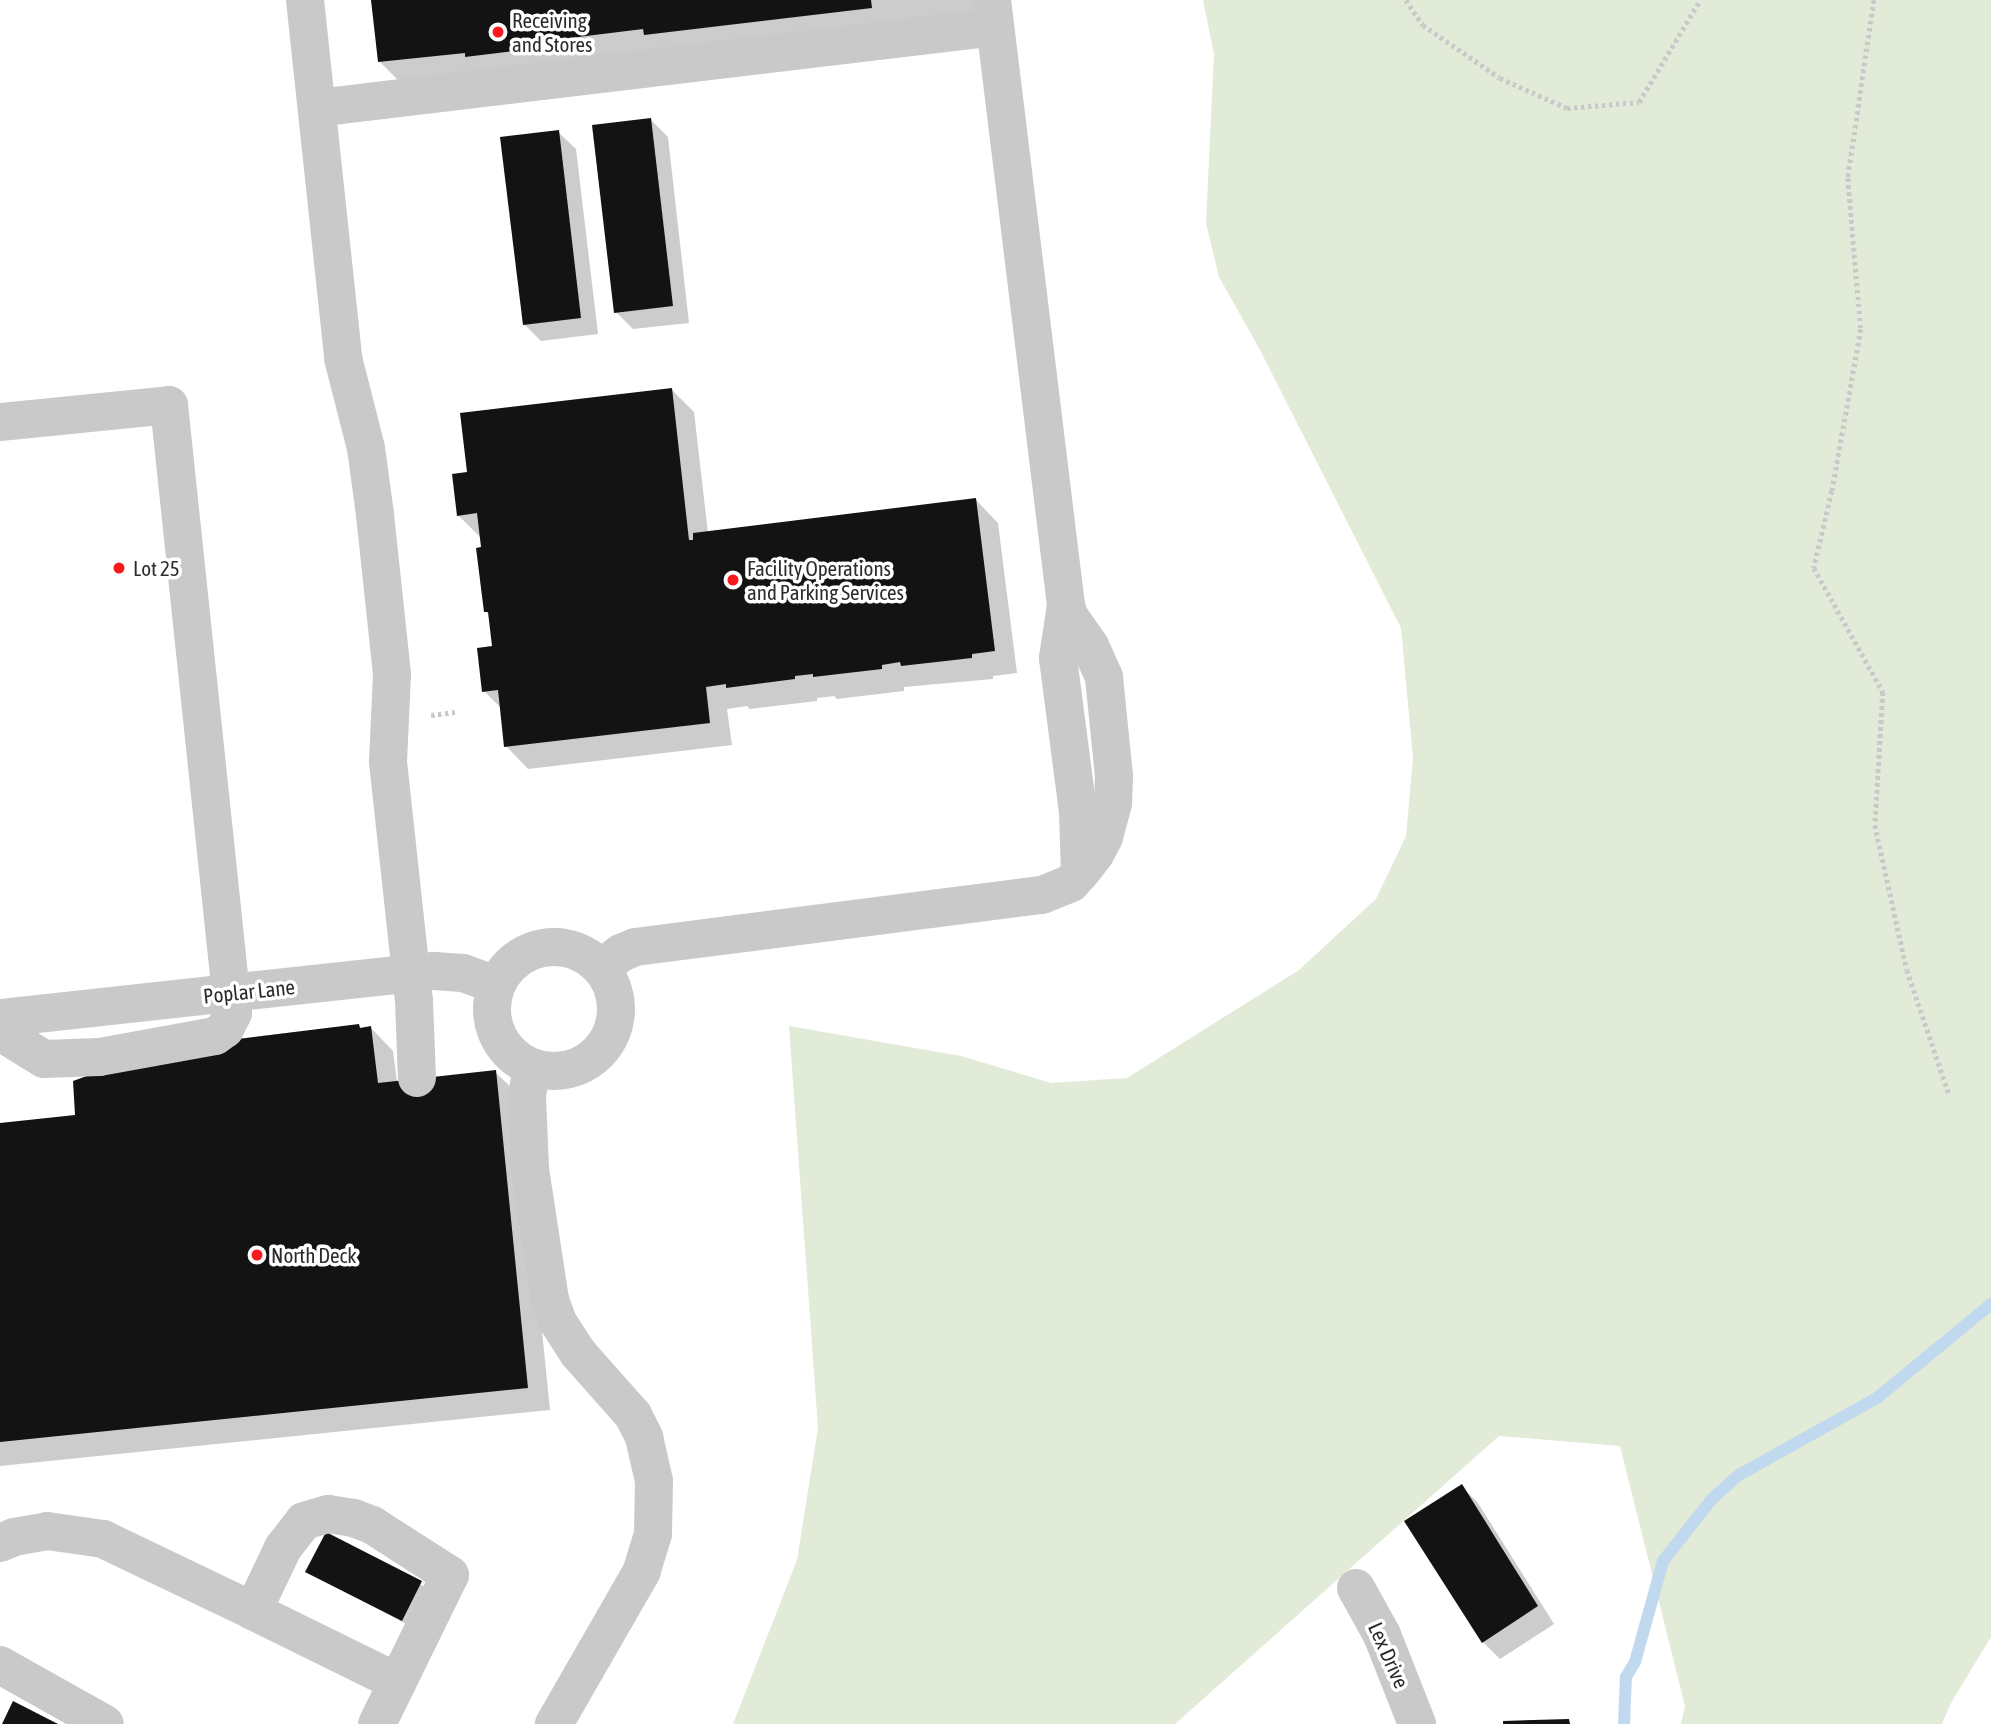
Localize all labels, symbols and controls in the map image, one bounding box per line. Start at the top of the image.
place label: Receiving and Stores [512,7,592,57]
marker: Receiving and Stores [490,24,506,40]
place label: Lot 25 [133,555,180,581]
place label: Facility Operations and Parking Services [747,555,904,605]
marker: Lot 25 [111,560,127,576]
marker: Facility Operations and Parking Services [725,572,741,588]
street label: Poplar Lane [202,974,296,1008]
place label: North Deck [271,1242,357,1268]
marker: North Deck [249,1247,265,1263]
street label: Lex Drive [1363,1618,1415,1692]

